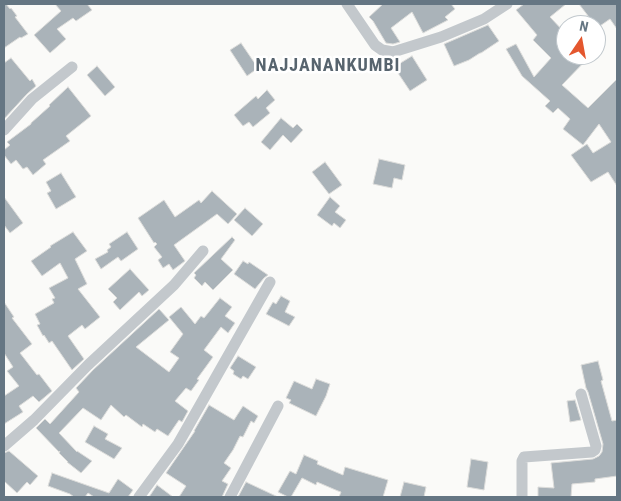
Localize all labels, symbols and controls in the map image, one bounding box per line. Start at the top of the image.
north arrow [556,15,606,65]
text: N [578,18,590,35]
district label: NAJJANANKUMBI [254,55,402,77]

